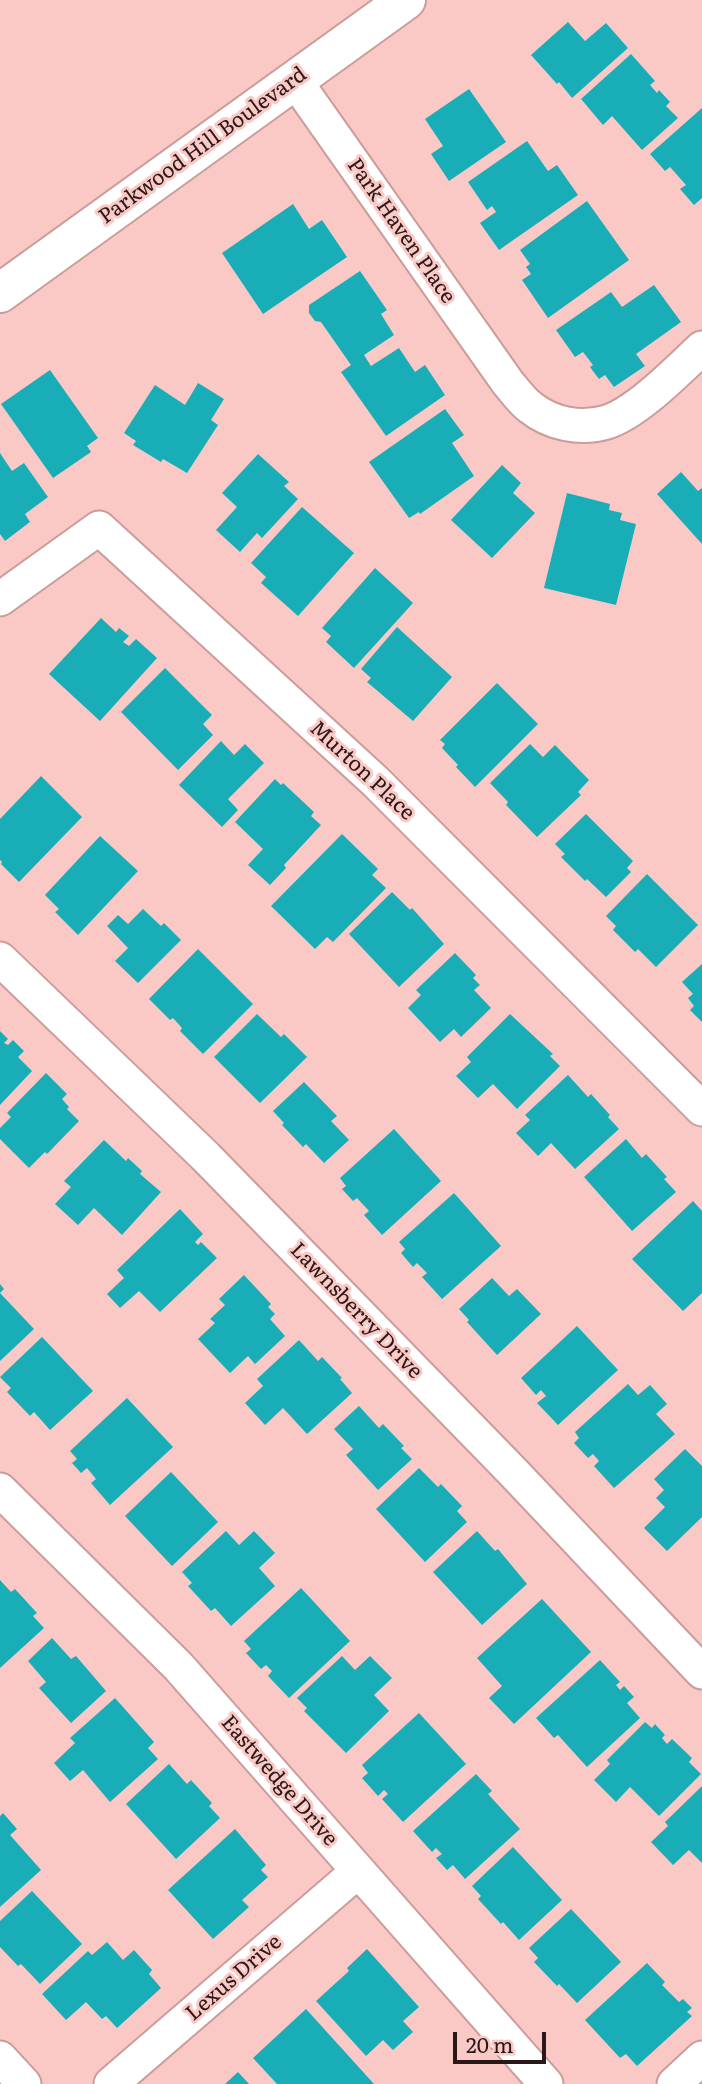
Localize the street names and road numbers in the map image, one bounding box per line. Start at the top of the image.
street label: Parkwood Hill Boulevard [94,62,312,230]
street label: Park Haven Place [342,154,460,308]
street label: Murton Place [304,716,420,826]
street label: Lawnsberry Drive [285,1238,427,1384]
street label: Eastwedge Drive [215,1711,343,1851]
street label: Lexus Drive [181,1930,287,2026]

